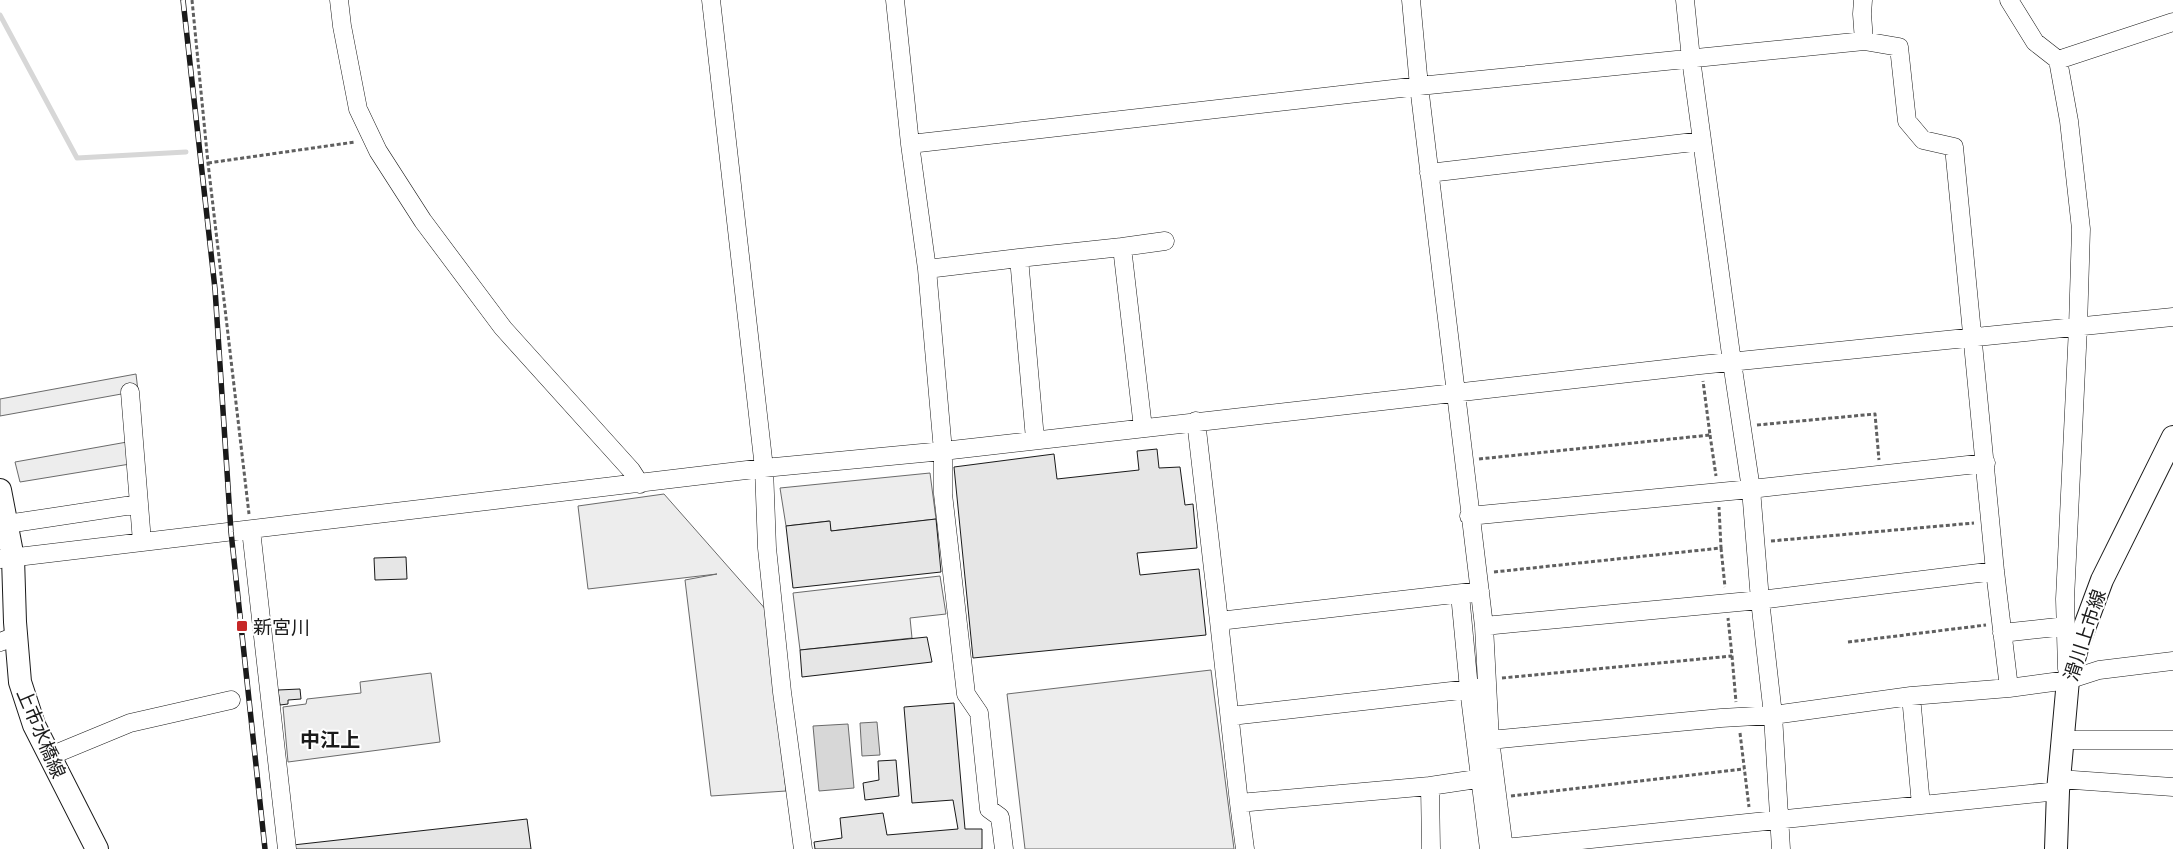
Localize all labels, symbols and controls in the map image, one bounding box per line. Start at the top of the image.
street label: 滑川上市線 [2058,586,2110,684]
place label: 新宮川 [253,615,310,638]
marker: 新宮川 [235,619,249,633]
street label: 上市水橋線 [13,685,71,781]
district label: 中江上 [300,727,360,751]

